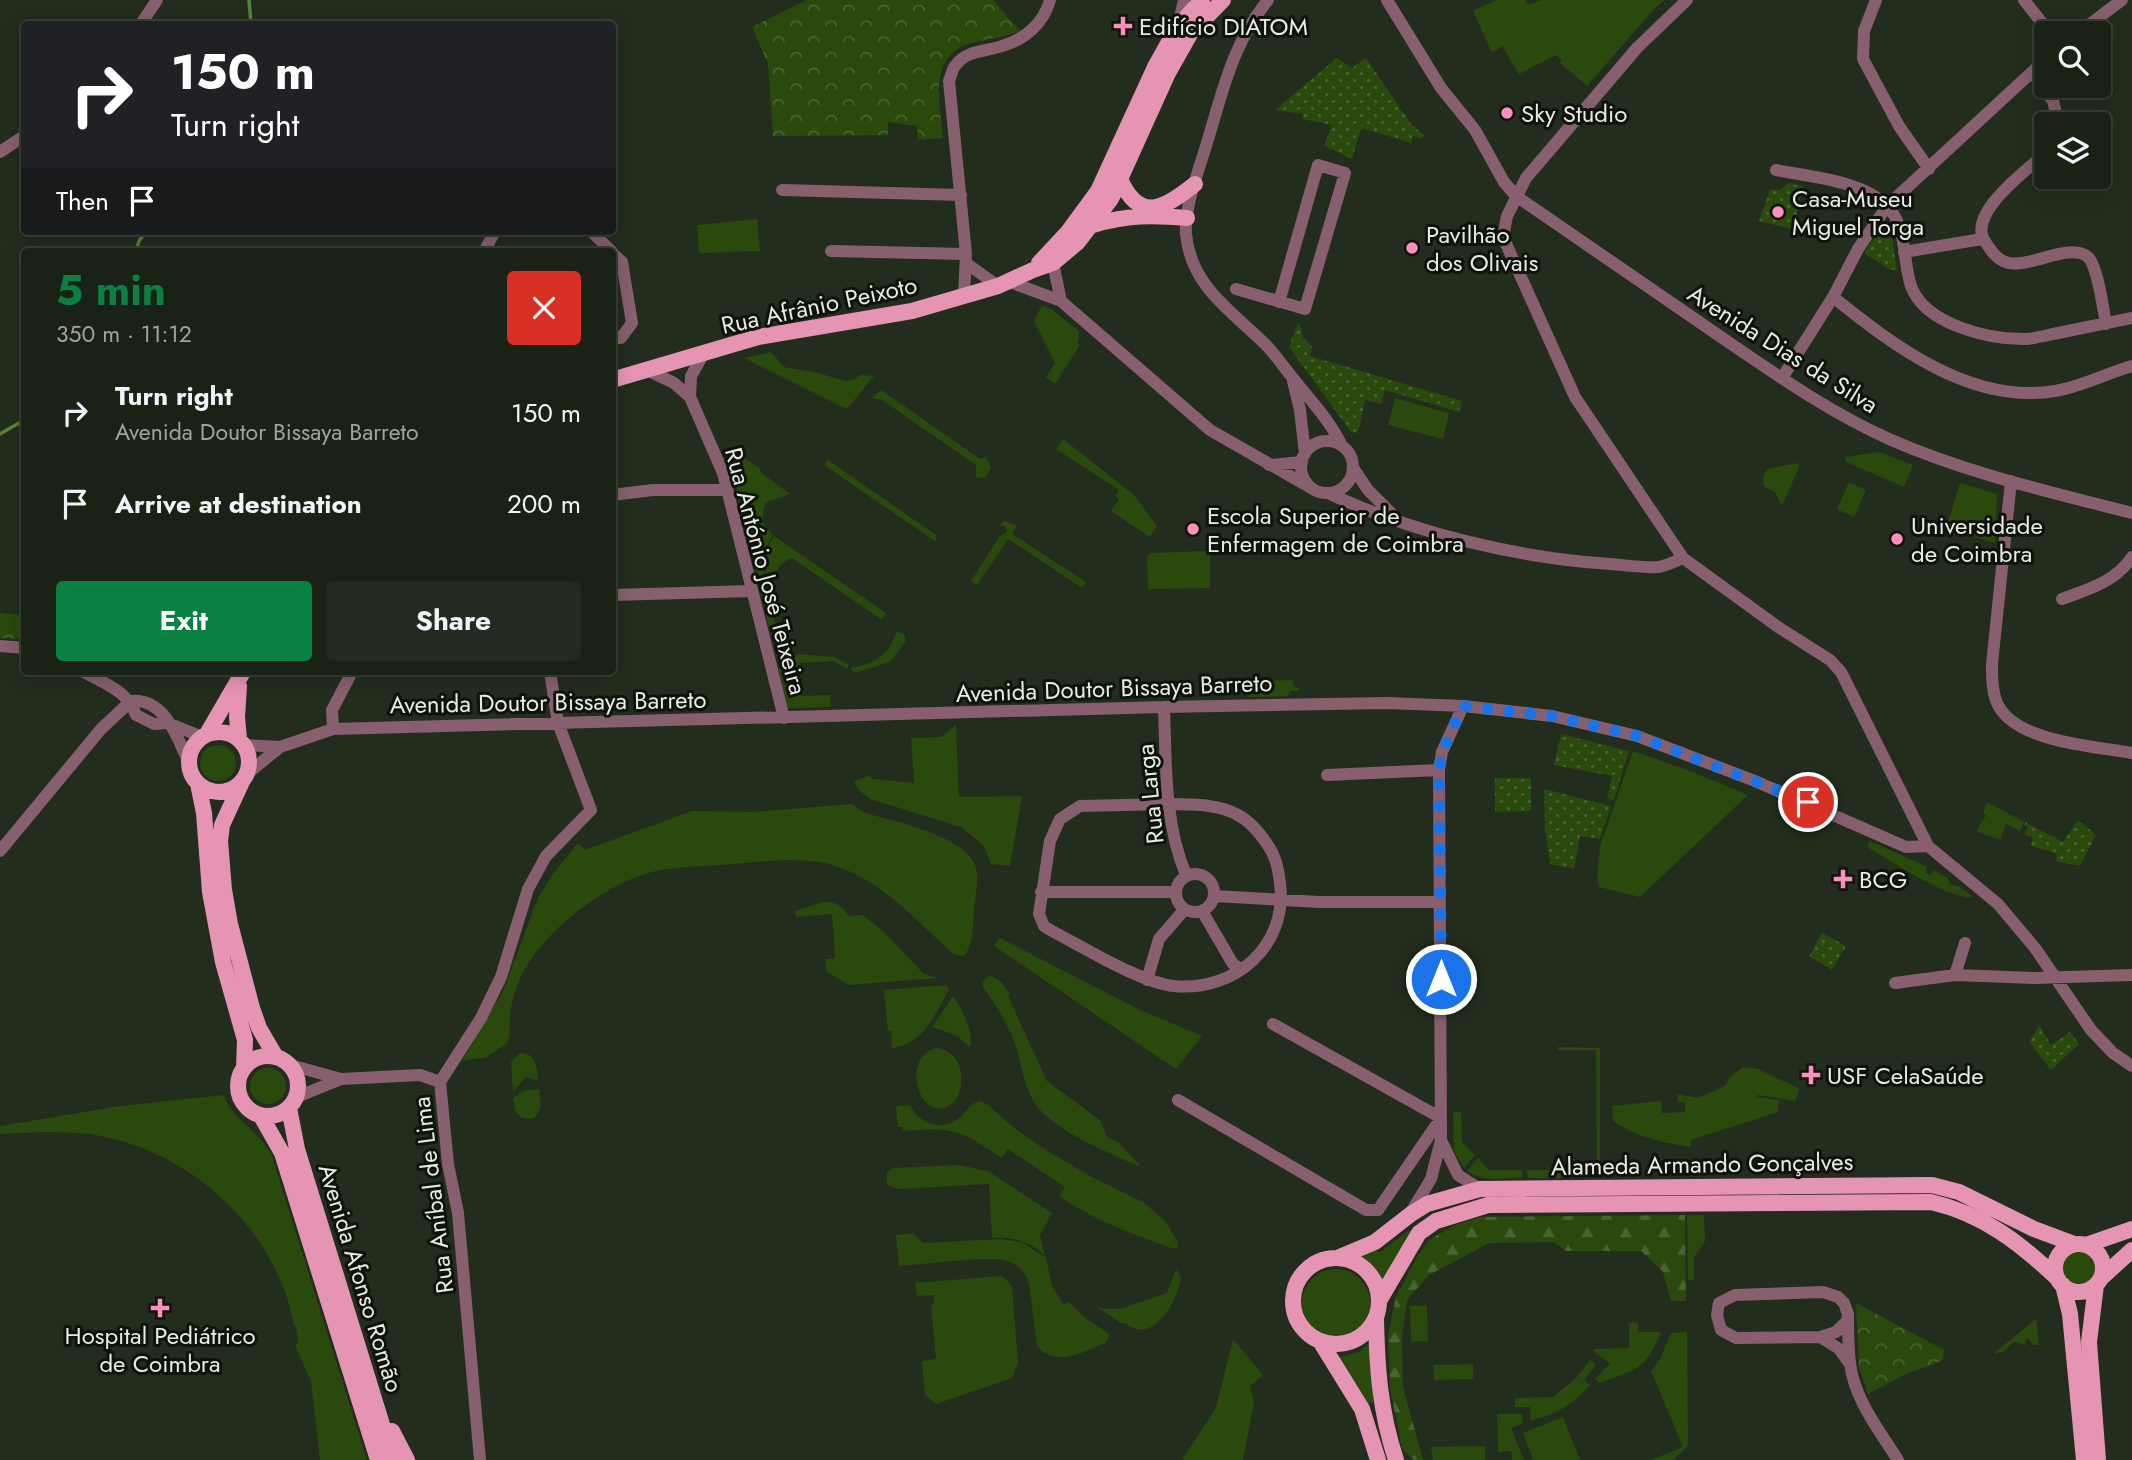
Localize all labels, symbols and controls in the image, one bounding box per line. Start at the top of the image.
place label: Edifício DIATOM [1139,9,1308,44]
marker: Edifício DIATOM [1113,16,1133,36]
map controls [2034,21,2111,189]
button: search [2034,21,2111,98]
text: 150 m [171,37,315,107]
icon: right [56,49,147,140]
place label: Sky Studio [1521,96,1627,131]
text: Turn right [171,102,300,148]
marker: Sky Studio [1499,105,1515,121]
button: layers [2034,112,2111,189]
place label: Casa-Museu Miguel Torga [1792,181,1924,244]
text: Then [56,182,109,220]
icon: arrive [123,182,161,220]
marker: Casa-Museu Miguel Torga [1770,204,1786,220]
place label: Pavilhão dos Olivais [1426,217,1538,280]
marker: Pavilhão dos Olivais [1404,240,1420,256]
text: 5 min [56,260,166,321]
street label: Rua Afrânio Peixoto [718,267,920,343]
button: close [507,271,581,345]
street label: Avenida Dias da Silva [1681,276,1885,422]
text: 350 m · 11:12 [56,317,192,351]
text: Turn right [115,377,233,415]
icon: right [56,394,94,432]
text: 150 m [511,394,581,432]
text: Avenida Doutor Bissaya Barreto [115,415,419,449]
street label: Rua António José Teixeira [716,443,816,699]
icon: arrive [56,485,94,523]
text: Arrive at destination [115,485,362,523]
text: 200 m [507,485,581,523]
place label: Escola Superior de Enfermagem de Coimbra [1207,498,1464,561]
place label: Universidade de Coimbra [1911,508,2043,571]
marker: Escola Superior de Enfermagem de Coimbra [1185,521,1201,537]
marker: Universidade de Coimbra [1889,531,1905,547]
button: Exit [56,581,312,661]
button: Share [326,581,581,661]
street label: Avenida Doutor Bissaya Barreto [955,665,1273,711]
street label: Avenida Doutor Bissaya Barreto [389,682,707,722]
street label: Rua Larga [1127,742,1173,846]
pin [1778,772,1838,832]
icon: arrive [1789,783,1827,821]
place label: BCG [1859,862,1907,897]
marker: BCG [1833,869,1853,889]
position arrow [1404,942,1478,1016]
place label: USF CelaSaúde [1827,1058,1984,1093]
marker: USF CelaSaúde [1801,1065,1821,1085]
street label: Rua Aníbal de Lima [404,1095,462,1295]
street label: Alameda Armando Gonçalves [1551,1144,1853,1184]
street label: Avenida Afonso Romão [310,1160,412,1396]
marker: Hospital Pediátrico de Coimbra [150,1298,170,1318]
place label: Hospital Pediátrico de Coimbra [64,1318,256,1381]

